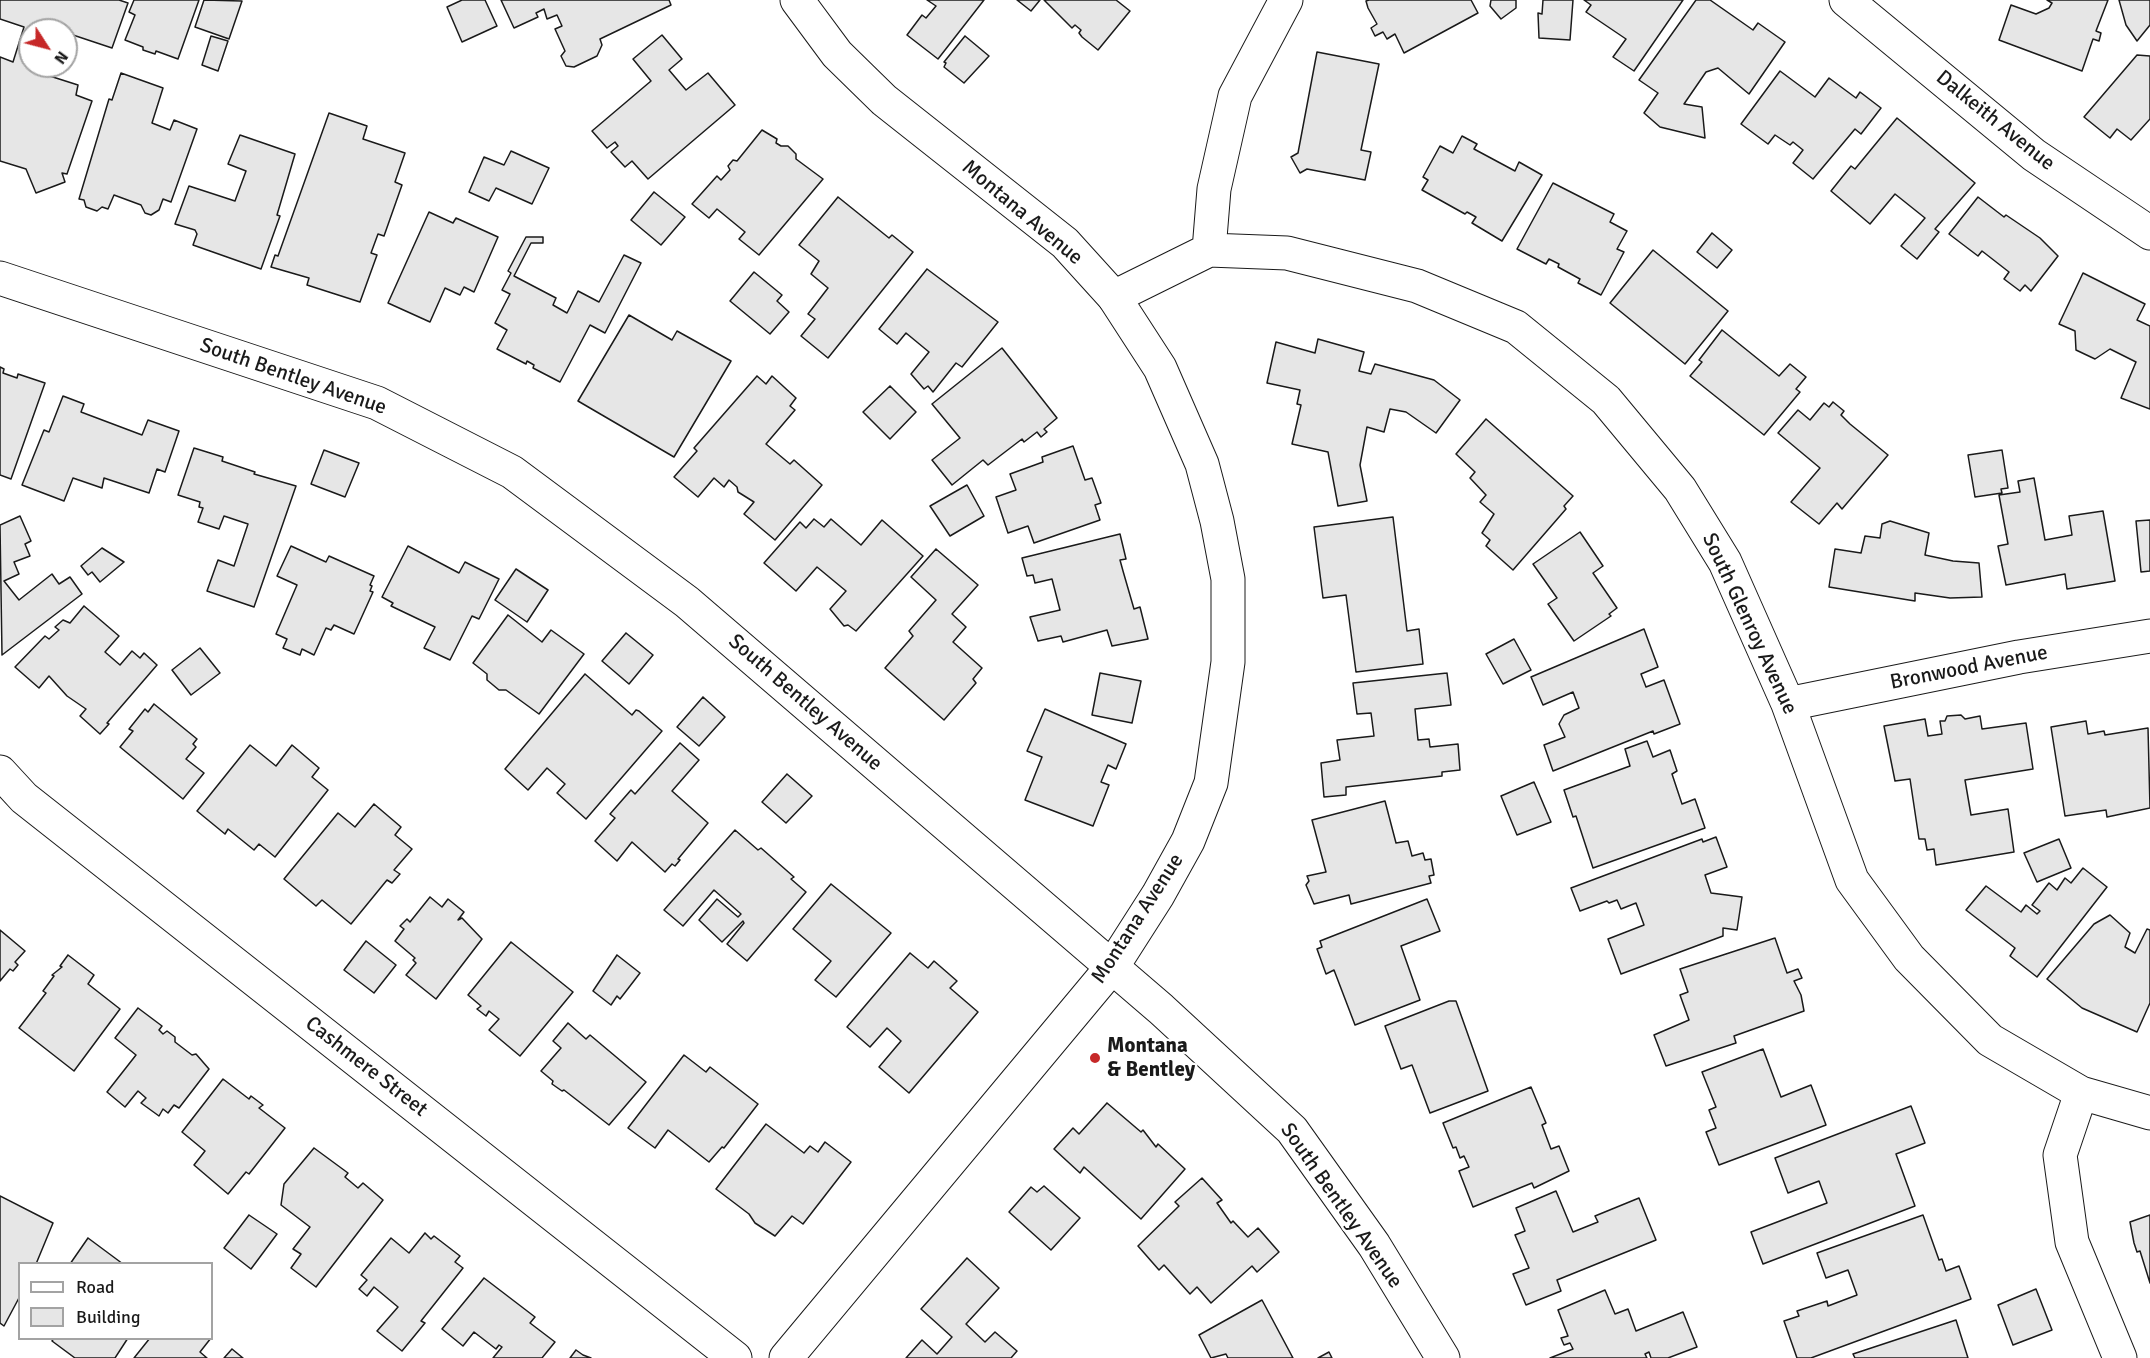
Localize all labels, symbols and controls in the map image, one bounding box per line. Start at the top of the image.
north arrow [18,18,78,78]
text: N [50,47,72,68]
street label: Dalkeith Avenue [1931,65,2059,177]
street label: Montana Avenue [957,155,1087,271]
street label: South Bentley Avenue [196,333,390,421]
street label: South Glenroy Avenue [1696,529,1802,719]
street label: South Bentley Avenue [723,629,887,777]
street label: Bronwood Avenue [1888,640,2050,696]
street label: Montana Avenue [1087,849,1189,989]
street label: Cashmere Street [300,1011,432,1123]
place label: Montana & Bentley [1107,1033,1195,1083]
marker: Montana & Bentley [1088,1051,1102,1065]
street label: South Bentley Avenue [1275,1119,1407,1293]
legend [18,1262,213,1340]
text: Road [76,1276,115,1298]
text: Building [76,1306,140,1328]

